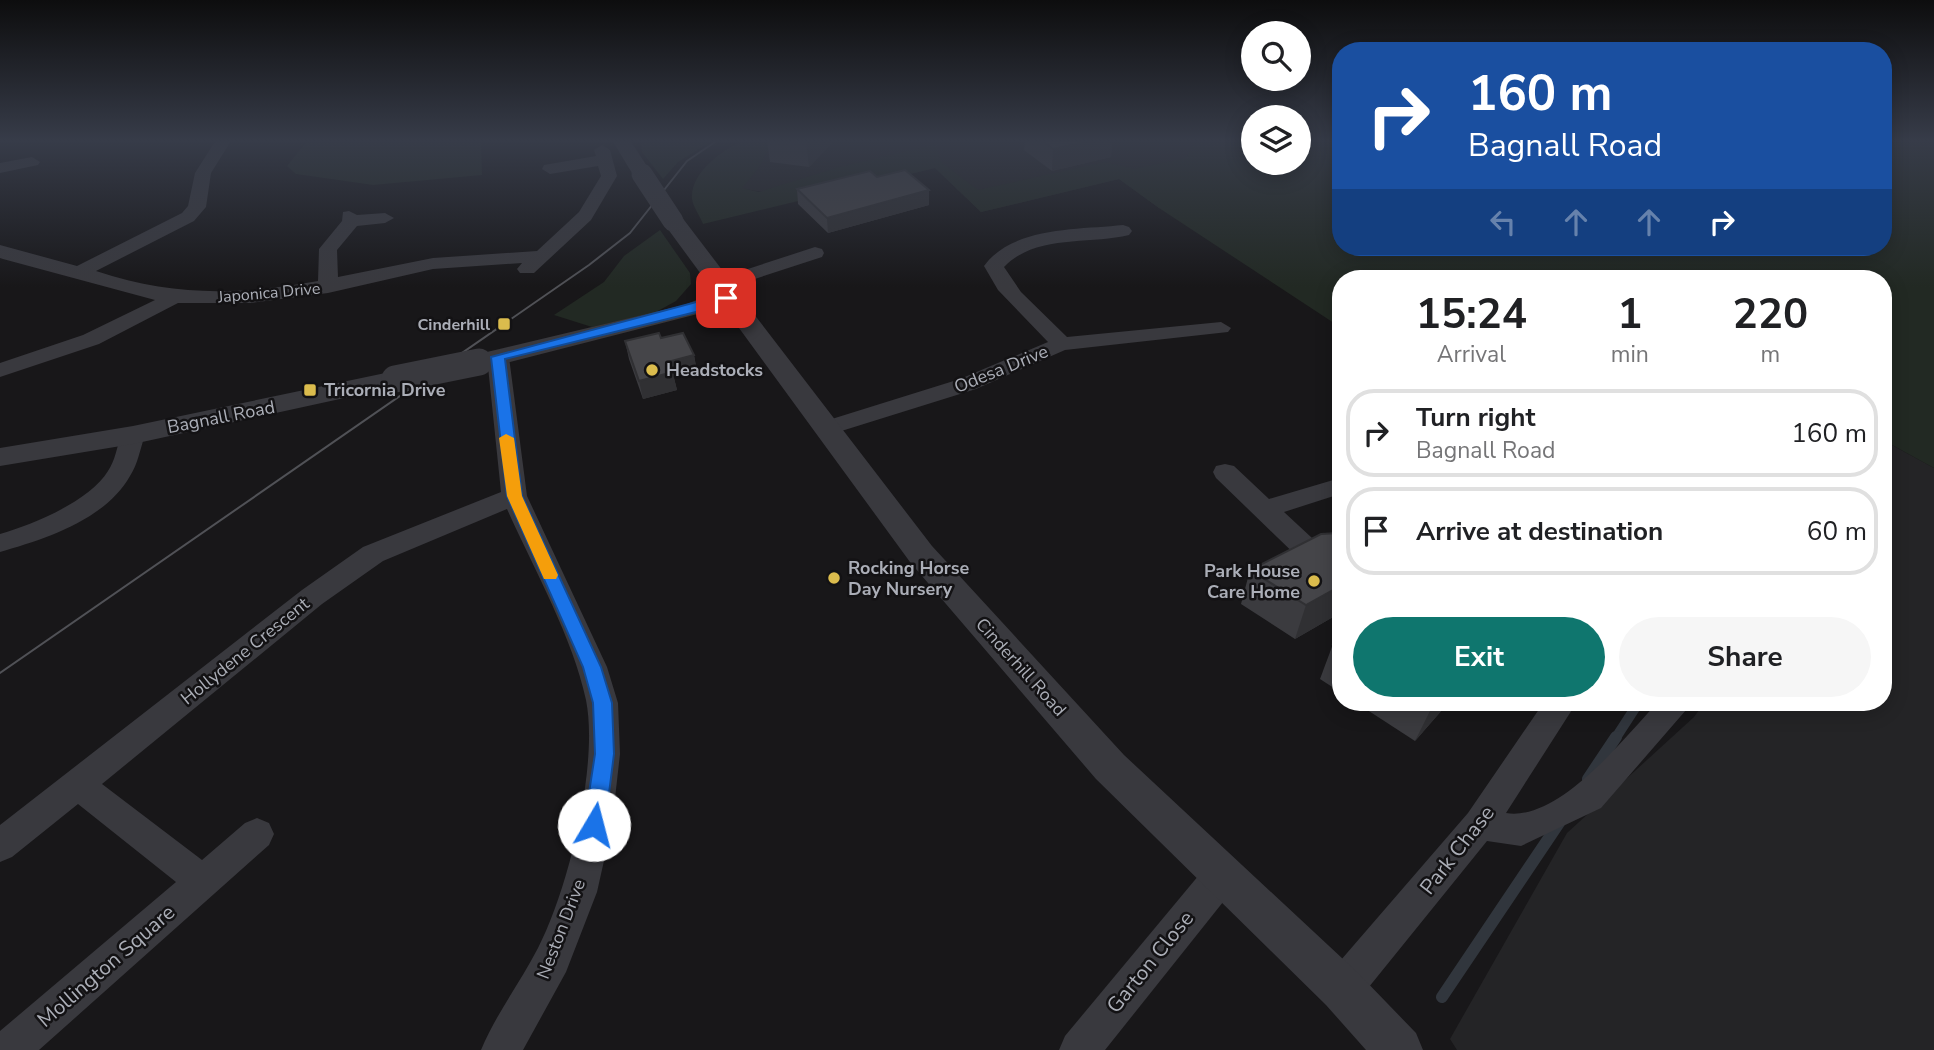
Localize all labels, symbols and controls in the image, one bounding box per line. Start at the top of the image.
map controls [1241,21,1311,175]
button: search [1241,21,1311,91]
text: 160 m [1468,60,1612,127]
icon: right [1353,70,1444,161]
button: layers [1241,105,1311,175]
text: Bagnall Road [1468,124,1662,167]
icon: left [1484,203,1522,241]
icon: ahead [1557,203,1595,241]
icon: ahead [1630,203,1668,241]
icon: right [1703,203,1741,241]
pin [696,268,756,328]
street label: Japonica Drive [216,278,321,309]
icon: arrive [707,279,745,317]
text: 15:24 [1416,286,1527,343]
text: 1 [1617,286,1642,343]
text: 220 [1733,286,1808,343]
place label: Cinderhill [418,314,490,336]
marker: Cinderhill [496,316,512,332]
street label: Odesa Drive [950,339,1052,399]
text: Arrival [1437,339,1506,370]
text: min [1611,339,1649,370]
text: m [1761,339,1780,370]
place label: Headstocks [666,358,763,382]
marker: Headstocks [644,362,660,378]
place label: Tricornia Drive [324,378,446,402]
marker: Tricornia Drive [302,382,318,398]
street label: Bagnall Road [165,395,277,439]
text: Turn right [1416,400,1535,435]
icon: right [1357,414,1395,452]
text: 160 m [1791,416,1867,451]
text: Bagnall Road [1416,435,1556,466]
icon: arrive [1357,512,1395,550]
text: Arrive at destination [1416,514,1663,549]
text: 60 m [1807,514,1867,549]
place label: Rocking Horse Day Nursery [848,556,970,601]
place label: Park House Care Home [1204,559,1300,604]
marker: Rocking Horse Day Nursery [826,570,842,586]
marker: Park House Care Home [1306,573,1322,589]
street label: Hollydene Crescent [176,591,315,710]
street label: Cinderhill Road [970,613,1072,721]
button: Exit [1353,617,1605,697]
button: Share [1619,617,1871,697]
position arrow [557,788,631,862]
street label: Park Chase [1413,800,1501,900]
street label: Neston Drive [531,876,591,982]
street label: Mollington Square [31,898,181,1034]
street label: Garton Close [1100,905,1200,1019]

